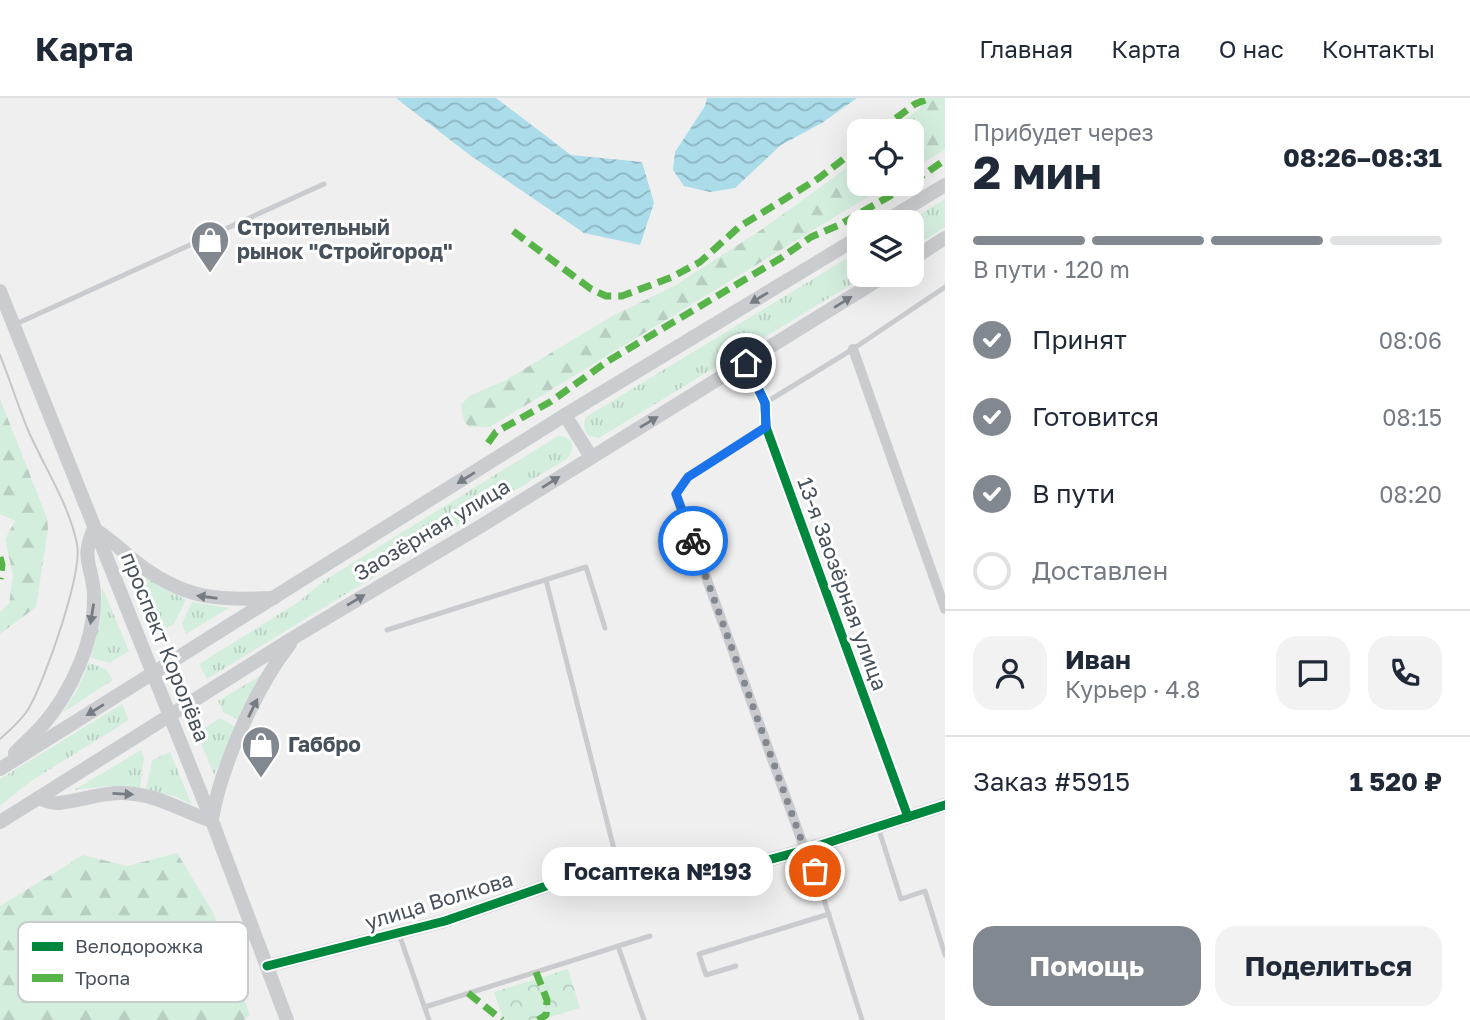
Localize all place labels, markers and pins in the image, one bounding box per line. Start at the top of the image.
place label: Строительный рынок "Стройгород" [237,214,453,264]
shop icon: Строительный рынок "Стройгород" [189,219,231,274]
pin [716,333,776,393]
shop icon: Габбро [240,724,282,779]
place label: Габбро [288,731,361,757]
pin [785,841,845,901]
callout: Госаптека №193 [542,846,773,896]

